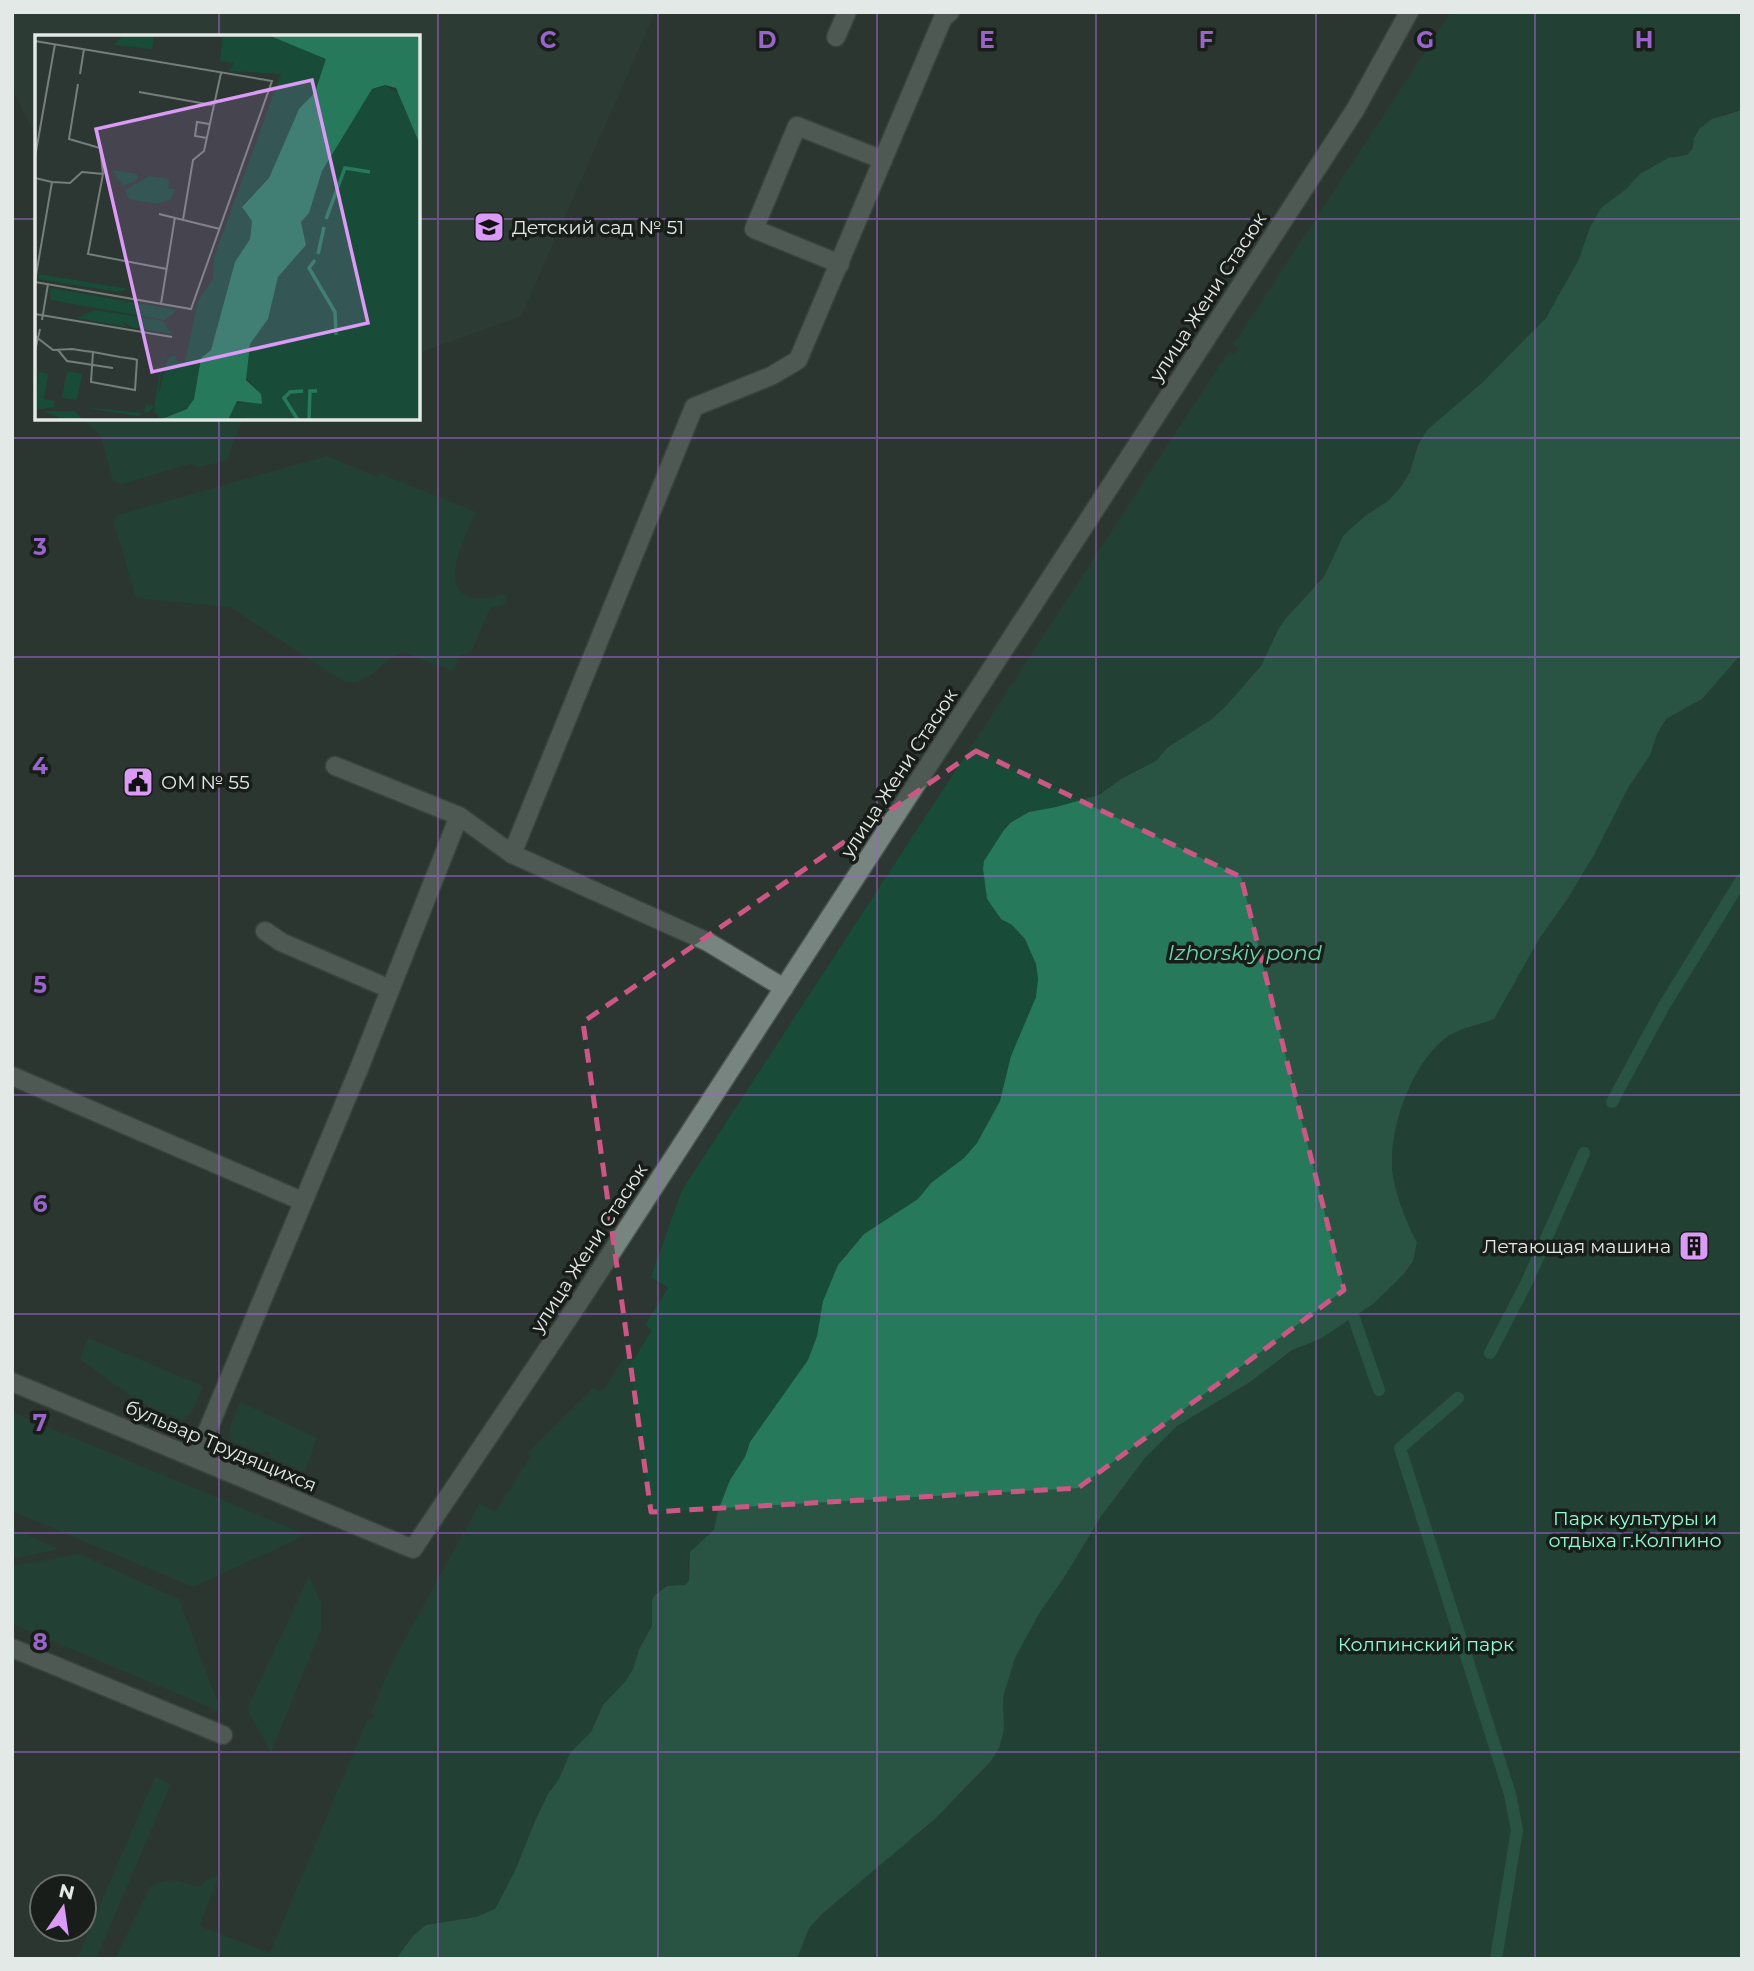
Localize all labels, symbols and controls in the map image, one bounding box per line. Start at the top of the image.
text: C [540,26,557,54]
text: D [758,26,777,54]
text: E [979,26,995,54]
text: F [1199,26,1214,54]
text: G [1416,26,1434,54]
text: H [1635,26,1653,54]
inset map [35,35,420,420]
street label: улица Жени Стасюк [1144,208,1271,387]
school or university icon: Детский сад № 51 [472,210,506,244]
place label: Детский сад № 51 [512,216,684,239]
text: 3 [32,533,47,561]
street label: улица Жени Стасюк [835,684,962,863]
text: 4 [32,752,48,780]
public building icon: ОМ № 55 [121,765,155,799]
place label: ОМ № 55 [161,771,250,794]
water label: Izhorskiy pond [1168,940,1323,965]
text: 5 [33,971,47,999]
street label: улица Жени Стасюк [525,1159,652,1338]
text: 6 [33,1190,48,1218]
building icon: Летающая машина [1677,1229,1711,1263]
place label: Летающая машина [1482,1235,1671,1258]
street label: бульвар Трудящихся [122,1395,320,1497]
text: 7 [33,1409,47,1437]
park label: Парк культуры и отдыха г.Колпино [1548,1507,1722,1552]
text: 8 [32,1628,48,1656]
park label: Колпинский парк [1338,1633,1514,1656]
north arrow [28,1873,98,1943]
text: N [57,1879,77,1905]

